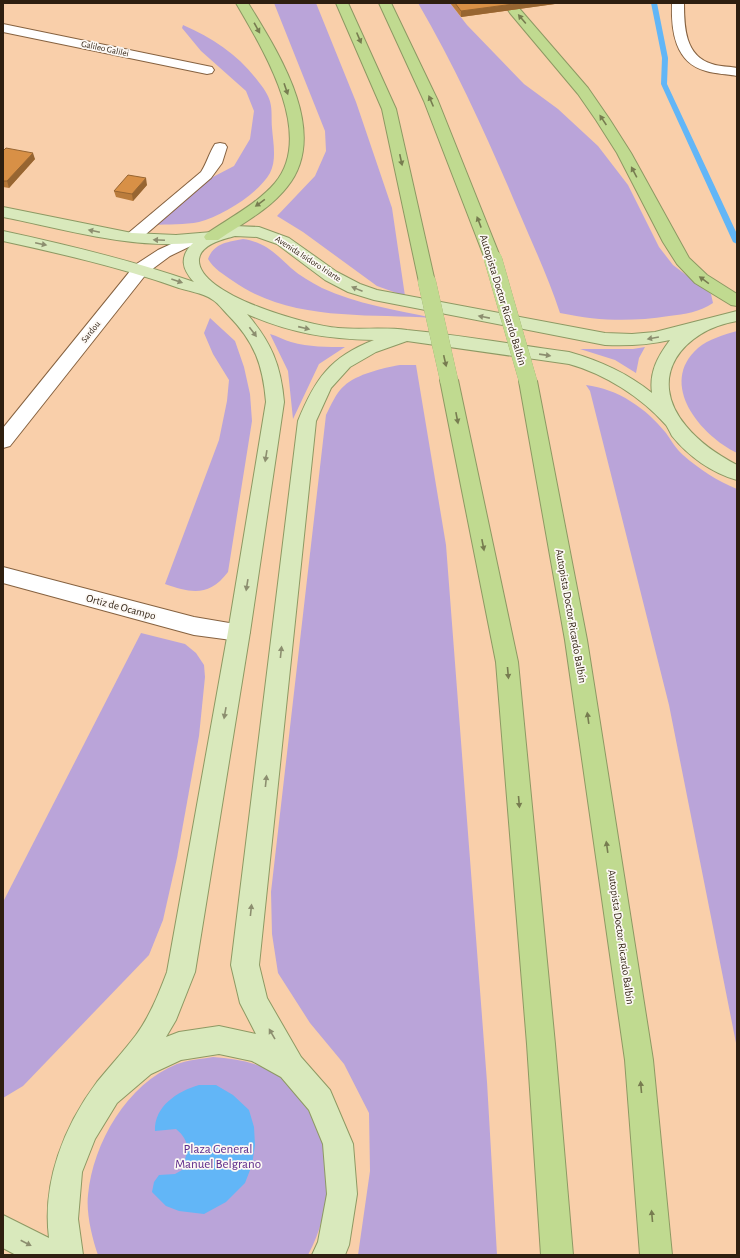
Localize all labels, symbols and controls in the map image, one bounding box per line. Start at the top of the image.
one-way arrow [517,13,526,24]
one-way arrow [253,22,260,34]
one-way arrow [355,32,362,44]
street label: Galileo Galilei [80,40,130,58]
one-way arrow [283,83,289,95]
one-way arrow [428,95,434,107]
one-way arrow [599,115,607,125]
one-way arrow [398,154,404,167]
one-way arrow [631,166,637,178]
one-way arrow [254,199,265,207]
one-way arrow [475,216,481,228]
one-way arrow [88,227,100,233]
street label: Autopista Doctor Ricardo Balbín [478,233,528,367]
street label: Avenida Isidoro Iriarte [273,234,343,284]
one-way arrow [153,236,165,243]
one-way arrow [35,242,47,248]
one-way arrow [699,276,709,284]
one-way arrow [172,279,184,285]
one-way arrow [350,285,362,291]
one-way arrow [477,314,490,320]
street label: Sardou [80,319,103,344]
one-way arrow [298,326,311,332]
one-way arrow [249,327,257,337]
one-way arrow [647,335,659,341]
one-way arrow [539,352,551,358]
one-way arrow [442,355,448,367]
one-way arrow [454,412,460,424]
one-way arrow [263,450,269,462]
one-way arrow [480,539,486,551]
street label: Autopista Doctor Ricardo Balbín [554,548,588,684]
one-way arrow [244,579,250,591]
street label: Ortiz de Ocampo [85,592,157,622]
one-way arrow [278,645,284,658]
one-way arrow [504,667,511,679]
one-way arrow [222,707,228,719]
one-way arrow [585,712,591,725]
one-way arrow [263,775,269,787]
one-way arrow [516,796,523,808]
one-way arrow [604,841,610,853]
street label: Autopista Doctor Ricardo Balbín [606,869,636,1005]
one-way arrow [248,904,255,916]
one-way arrow [268,1028,275,1040]
one-way arrow [638,1081,645,1093]
park label: Plaza General Manuel Belgrano [175,1143,261,1171]
one-way arrow [649,1210,656,1222]
one-way arrow [20,1240,32,1246]

